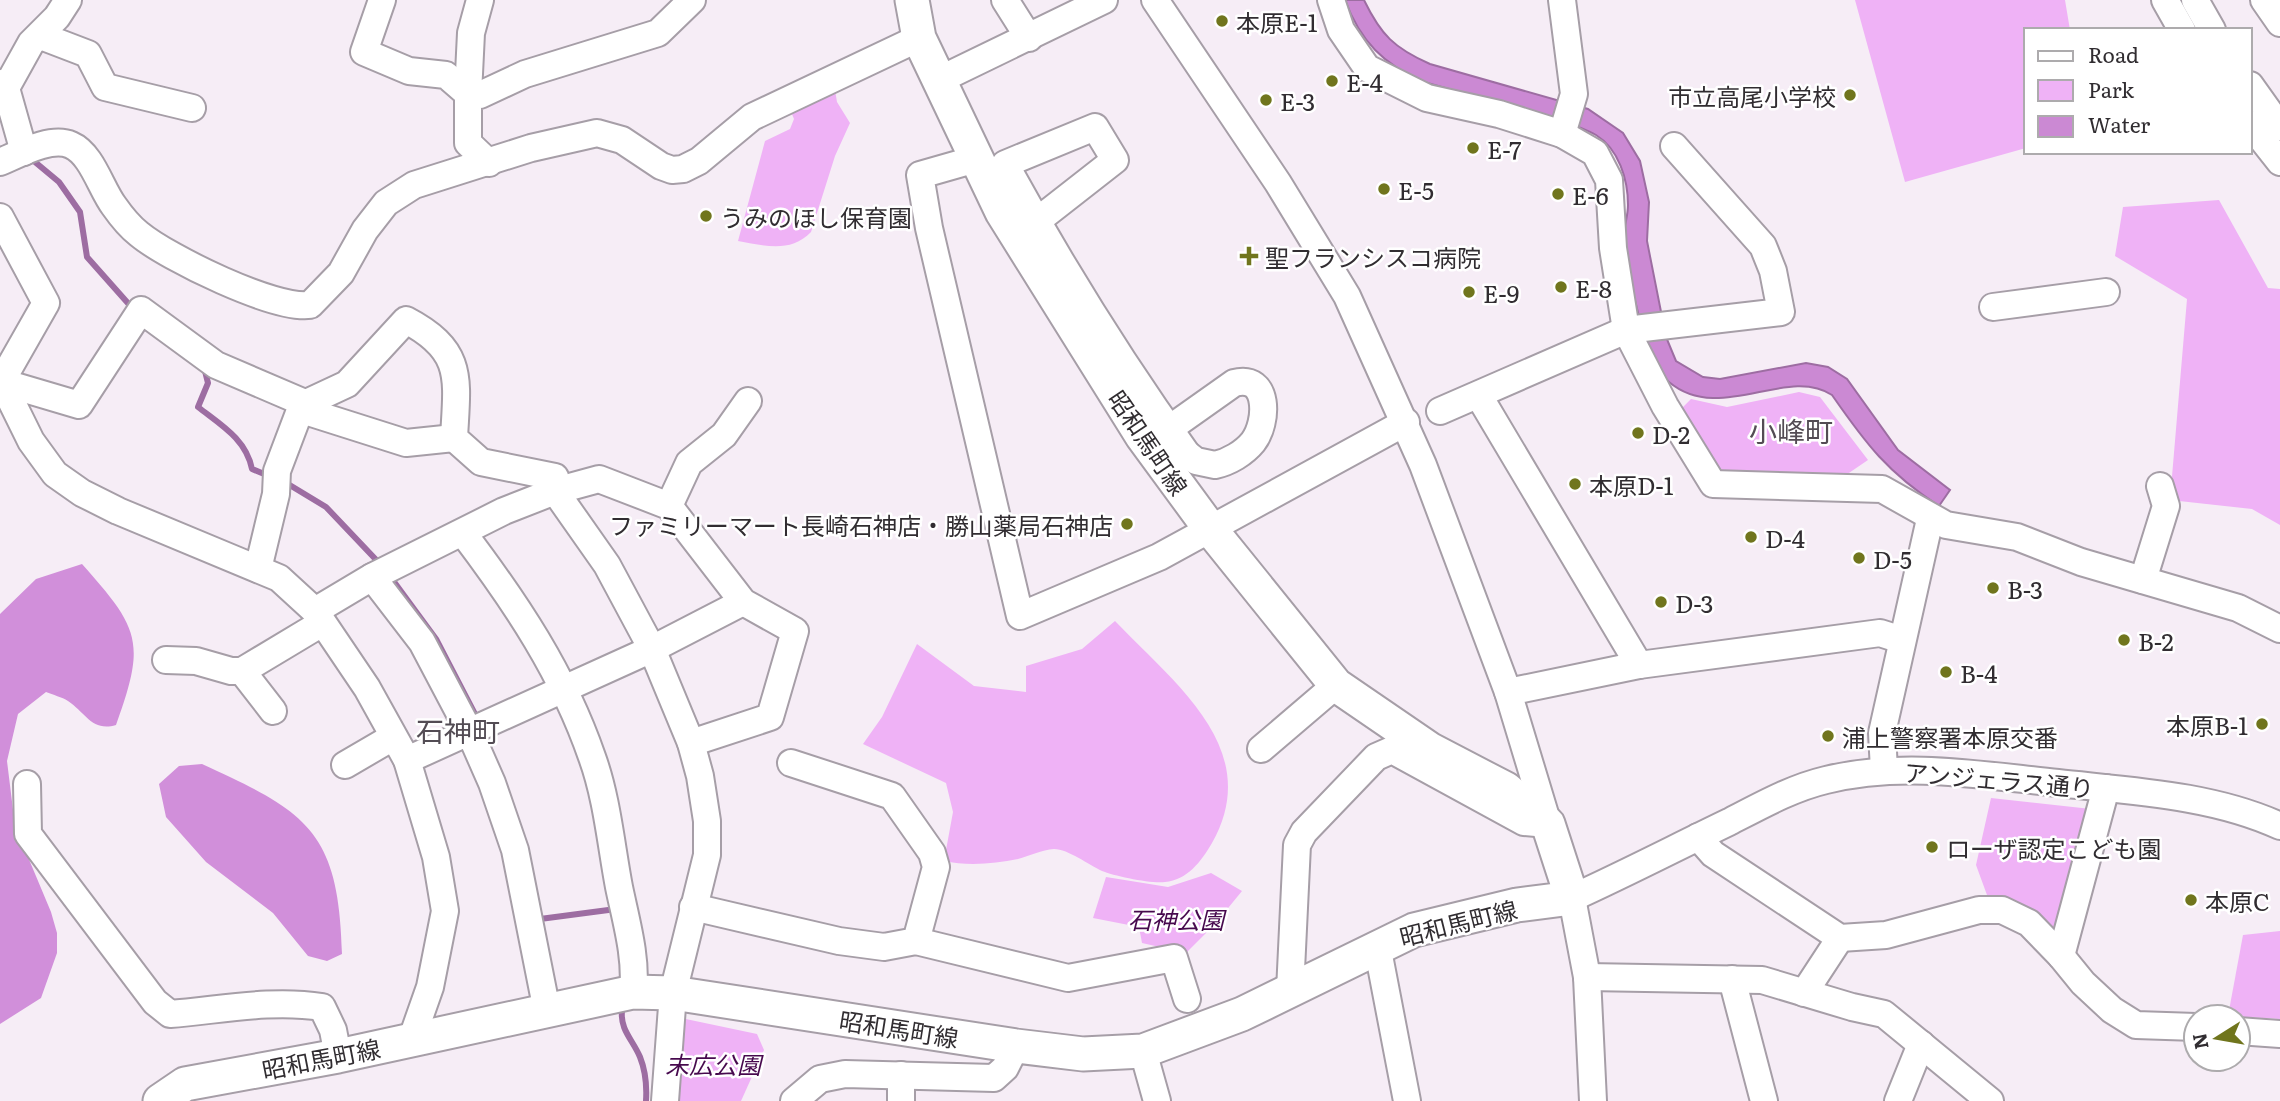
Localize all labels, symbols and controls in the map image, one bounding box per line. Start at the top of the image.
place label: 本原E-1 [1236,4,1318,39]
marker: 本原E-1 [1214,13,1230,29]
legend [2024,28,2252,154]
text: Road [2088,38,2139,69]
place label: E-4 [1346,64,1383,99]
marker: E-4 [1324,73,1340,89]
text: Park [2088,73,2134,104]
place label: 市立高尾小学校 [1668,78,1836,113]
place label: E-3 [1280,83,1315,118]
marker: 市立高尾小学校 [1842,87,1858,103]
marker: E-3 [1258,92,1274,108]
text: Water [2088,108,2150,139]
place label: E-7 [1487,131,1522,166]
marker: E-7 [1465,140,1481,156]
place label: E-5 [1398,172,1434,207]
place label: E-6 [1572,177,1609,212]
marker: E-5 [1376,181,1392,197]
marker: E-6 [1550,186,1566,202]
place label: うみのほし保育園 [720,199,912,234]
marker: うみのほし保育園 [698,208,714,224]
place label: 聖フランシスコ病院 [1265,239,1481,274]
marker: 聖フランシスコ病院 [1239,246,1259,266]
place label: E-8 [1575,270,1612,305]
place label: E-9 [1483,275,1519,310]
marker: E-8 [1553,279,1569,295]
marker: E-9 [1461,284,1477,300]
street label: 昭和馬町線 [1101,382,1197,502]
district label: 小峰町 [1749,409,1833,451]
place label: D-2 [1652,416,1690,451]
marker: D-2 [1630,425,1646,441]
place label: 本原D-1 [1589,467,1674,502]
marker: 本原D-1 [1567,476,1583,492]
place label: ファミリーマート長崎石神店・勝山薬局石神店 [609,507,1113,542]
marker: ファミリーマート長崎石神店・勝山薬局石神店 [1119,516,1135,532]
place label: D-4 [1765,520,1805,555]
marker: D-4 [1743,529,1759,545]
place label: D-5 [1873,541,1912,576]
marker: D-5 [1851,550,1867,566]
place label: B-3 [2007,571,2043,606]
marker: B-3 [1985,580,2001,596]
place label: D-3 [1675,585,1713,620]
marker: D-3 [1653,594,1669,610]
place label: B-2 [2138,623,2174,658]
marker: B-2 [2116,632,2132,648]
place label: B-4 [1960,655,1998,690]
marker: B-4 [1938,664,1954,680]
place label: 本原B-1 [2166,707,2248,742]
district label: 石神町 [416,709,500,751]
marker: 本原B-1 [2254,716,2270,732]
place label: 浦上警察署本原交番 [1842,719,2058,754]
marker: 浦上警察署本原交番 [1820,728,1836,744]
street label: アンジェラス通り [1903,753,2095,805]
place label: ローザ認定こども園 [1946,830,2162,865]
marker: ローザ認定こども園 [1924,839,1940,855]
place label: 本原C [2205,883,2270,918]
street label: 昭和馬町線 [1396,891,1520,953]
marker: 本原C [2183,892,2199,908]
park label: 石神公園 [1128,901,1227,936]
street label: 昭和馬町線 [837,1001,961,1055]
north arrow [2182,1003,2252,1073]
street label: 昭和馬町線 [259,1029,383,1087]
text: N [2184,1031,2215,1052]
park label: 末広公園 [665,1046,764,1081]

